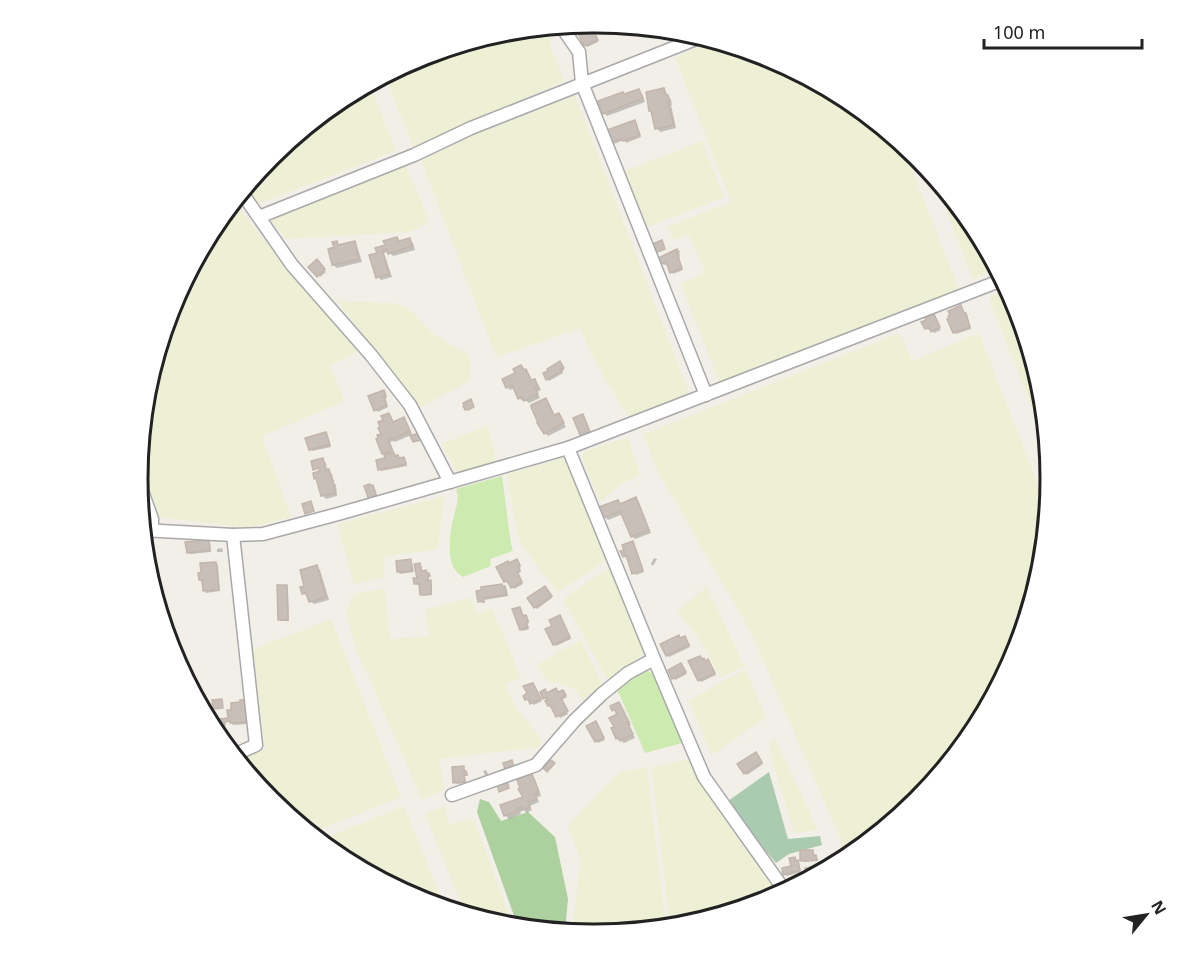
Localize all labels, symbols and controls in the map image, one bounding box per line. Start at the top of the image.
scale bar [984,12,1142,50]
text: 100 m [993,20,1045,44]
north arrow [1116,885,1176,945]
text: N [1146,896,1172,919]

